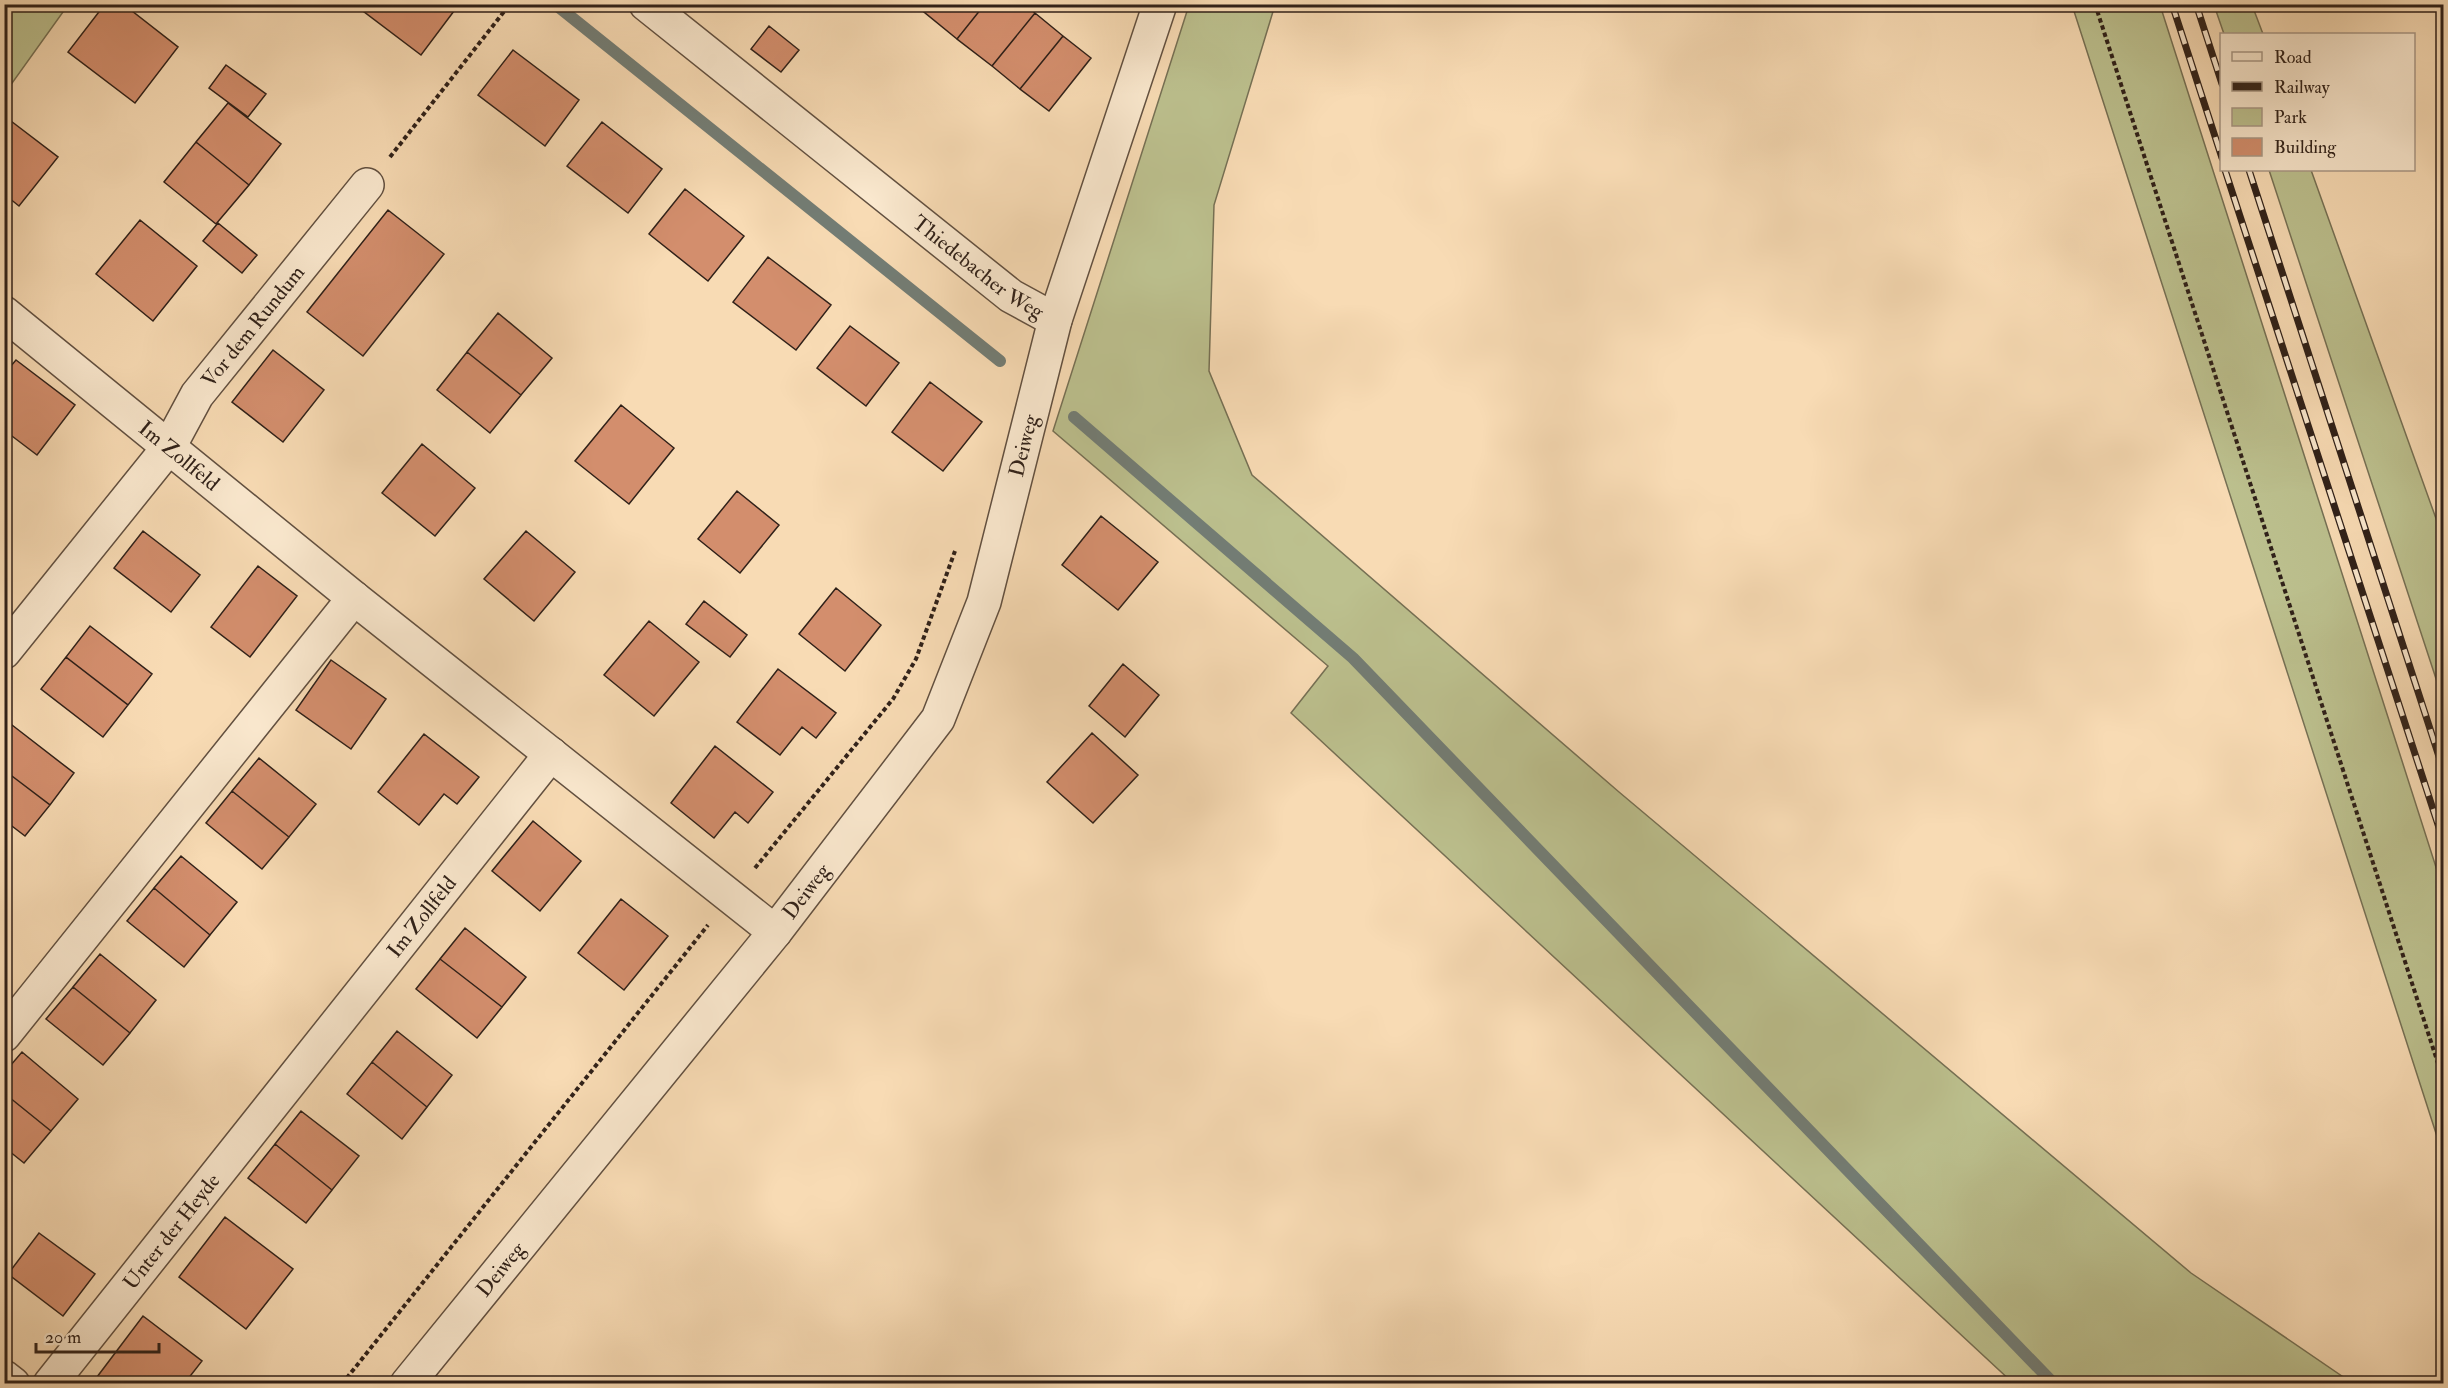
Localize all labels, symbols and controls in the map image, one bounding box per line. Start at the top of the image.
legend [2220,33,2415,171]
text: Road [2274,46,2312,69]
text: Railway [2274,76,2331,99]
text: Park [2274,106,2307,129]
text: Building [2274,136,2337,159]
street label: Thiedebacher Weg [907,209,1049,325]
street label: Vor dem Rundum [195,259,310,393]
street label: Deiweg [1003,411,1044,480]
street label: Im Zollfeld [133,415,226,497]
street label: Deiweg [776,858,836,925]
street label: Im Zollfeld [381,870,463,963]
street label: Unter der Heyde [117,1168,226,1295]
street label: Deiweg [470,1236,531,1302]
scale bar [36,1316,159,1354]
text: 20 m [45,1326,81,1349]

